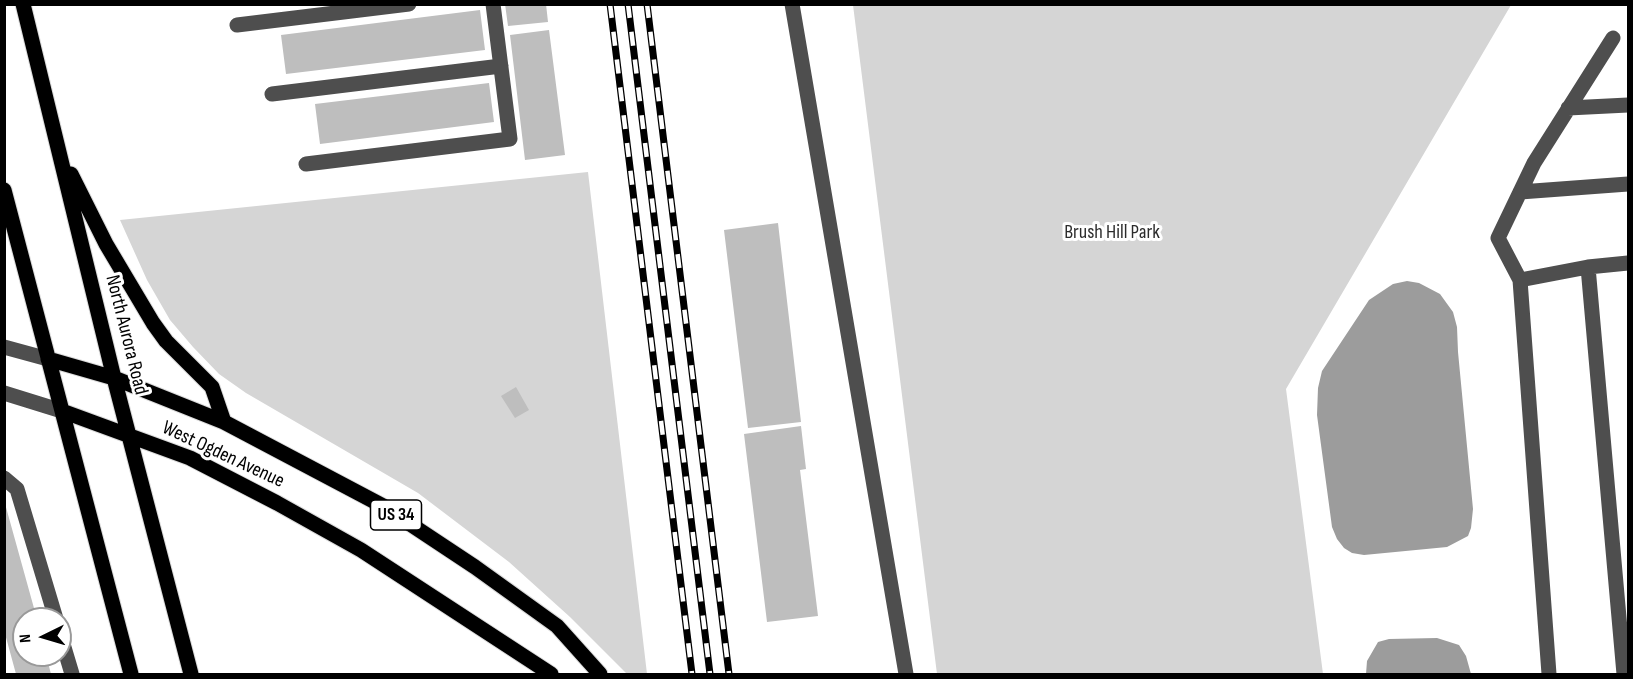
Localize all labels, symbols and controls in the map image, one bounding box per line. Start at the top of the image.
park label: Brush Hill Park [1064,221,1160,245]
street label: North Aurora Road [100,273,152,397]
street label: West Ogden Avenue [158,416,288,494]
road number: US 34 [370,500,422,530]
north arrow [12,607,72,667]
text: N [16,633,35,644]

